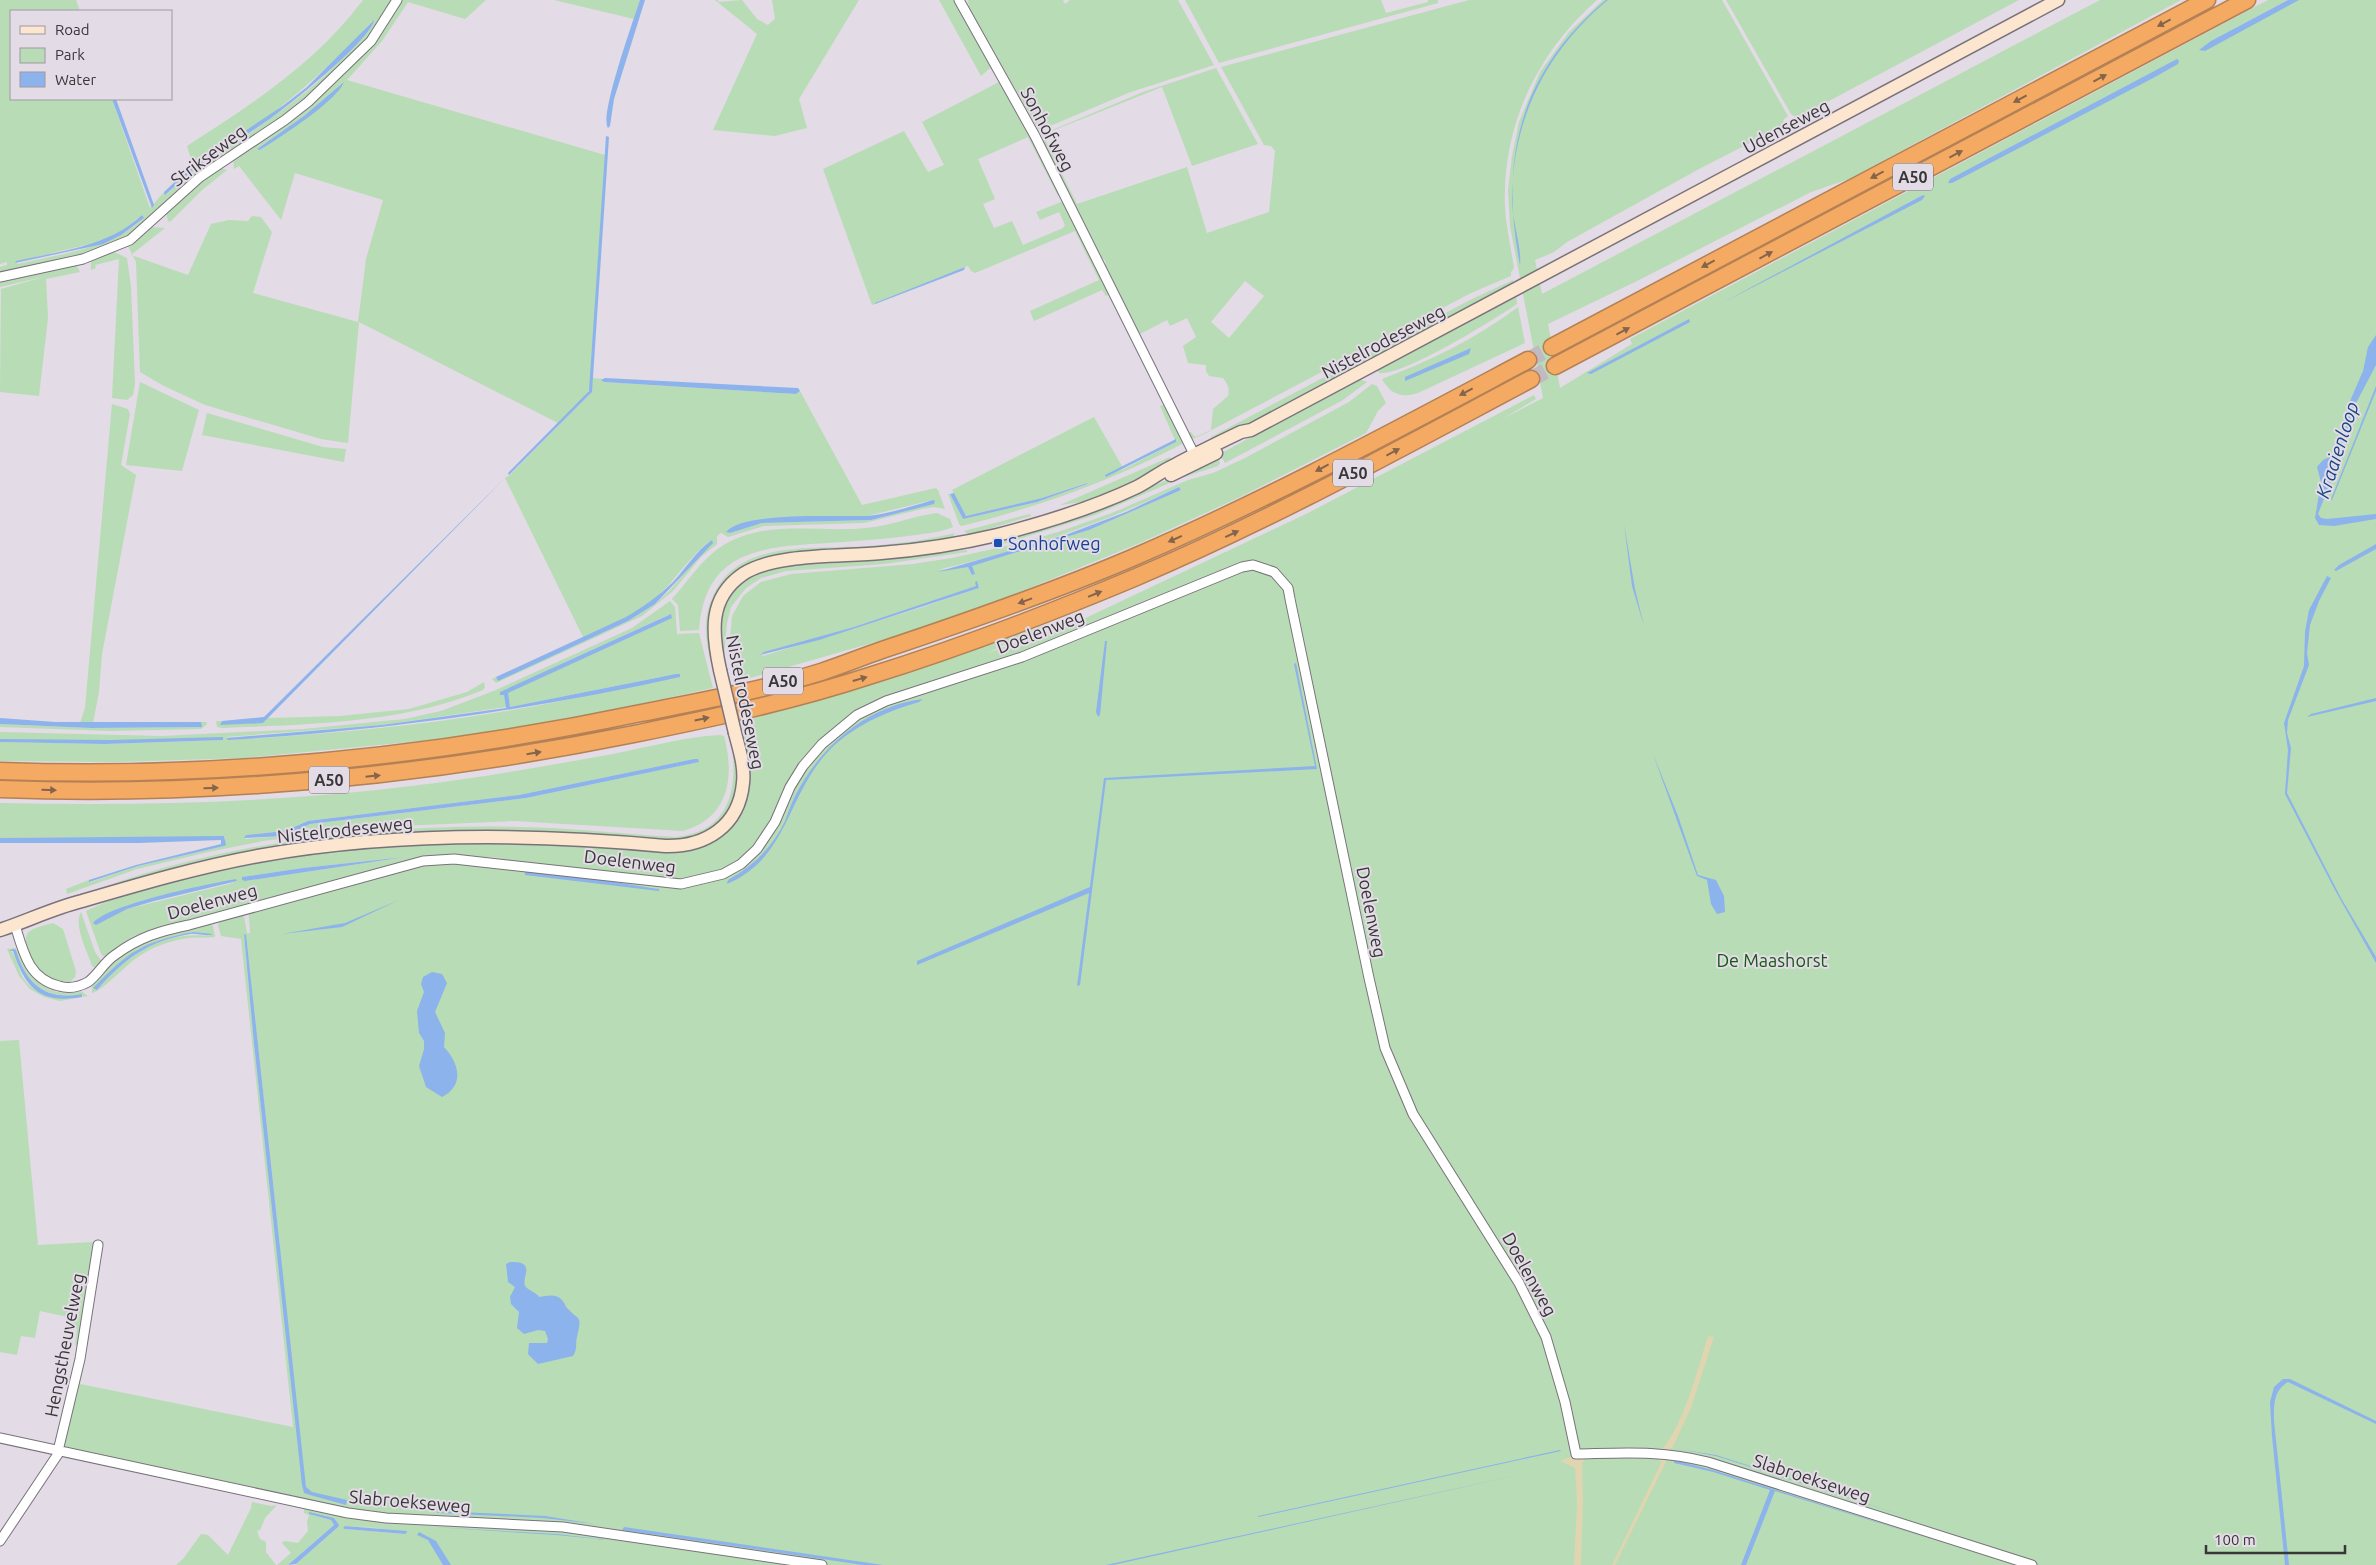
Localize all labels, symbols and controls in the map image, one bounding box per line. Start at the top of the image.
legend [10,10,172,100]
one-way arrow [2156,19,2171,27]
text: Road [55,21,90,38]
text: Park [55,46,85,63]
text: Water [55,71,96,88]
one-way arrow [2093,74,2107,82]
street label: Sonhofweg [1017,83,1079,175]
street label: Udenseweg [1739,95,1833,157]
one-way arrow [2013,95,2027,103]
street label: Strikseweg [167,120,249,190]
one-way arrow [1949,150,1964,158]
road number: A50 [1893,163,1933,190]
one-way arrow [1869,171,1884,179]
one-way arrow [1760,250,1773,259]
one-way arrow [1701,260,1716,268]
street label: Nistelrodeseweg [1318,300,1448,382]
one-way arrow [1615,327,1630,335]
one-way arrow [1458,388,1473,396]
water label: Kraaienloop [2311,399,2363,501]
one-way arrow [1386,448,1400,457]
road number: A50 [1333,459,1373,486]
one-way arrow [1314,464,1329,472]
one-way arrow [1225,530,1239,538]
place label: Sonhofweg [1008,533,1100,553]
one-way arrow [1168,535,1182,543]
marker: Sonhofweg [992,537,1004,549]
one-way arrow [1088,590,1103,598]
one-way arrow [1018,598,1033,605]
street label: Doelenweg [993,605,1087,657]
street label: Nistelrodeseweg [723,633,769,771]
road number: A50 [763,668,803,694]
one-way arrow [852,675,867,683]
one-way arrow [695,715,711,723]
one-way arrow [526,748,542,756]
road number: A50 [309,766,349,794]
one-way arrow [366,772,382,780]
one-way arrow [203,784,219,792]
one-way arrow [41,786,57,794]
street label: Nistelrodeseweg [276,812,414,846]
street label: Doelenweg [583,845,677,877]
street label: Doelenweg [1353,865,1391,959]
street label: Doelenweg [165,879,259,923]
park label: De Maashorst [1716,950,1828,970]
street label: Doelenweg [1499,1229,1561,1319]
street label: Hengstheuvelweg [40,1271,88,1419]
street label: Slabroekseweg [1751,1450,1873,1506]
street label: Slabroekseweg [348,1486,472,1516]
scale bar [2206,1522,2345,1554]
text: 100 m [2214,1531,2256,1548]

